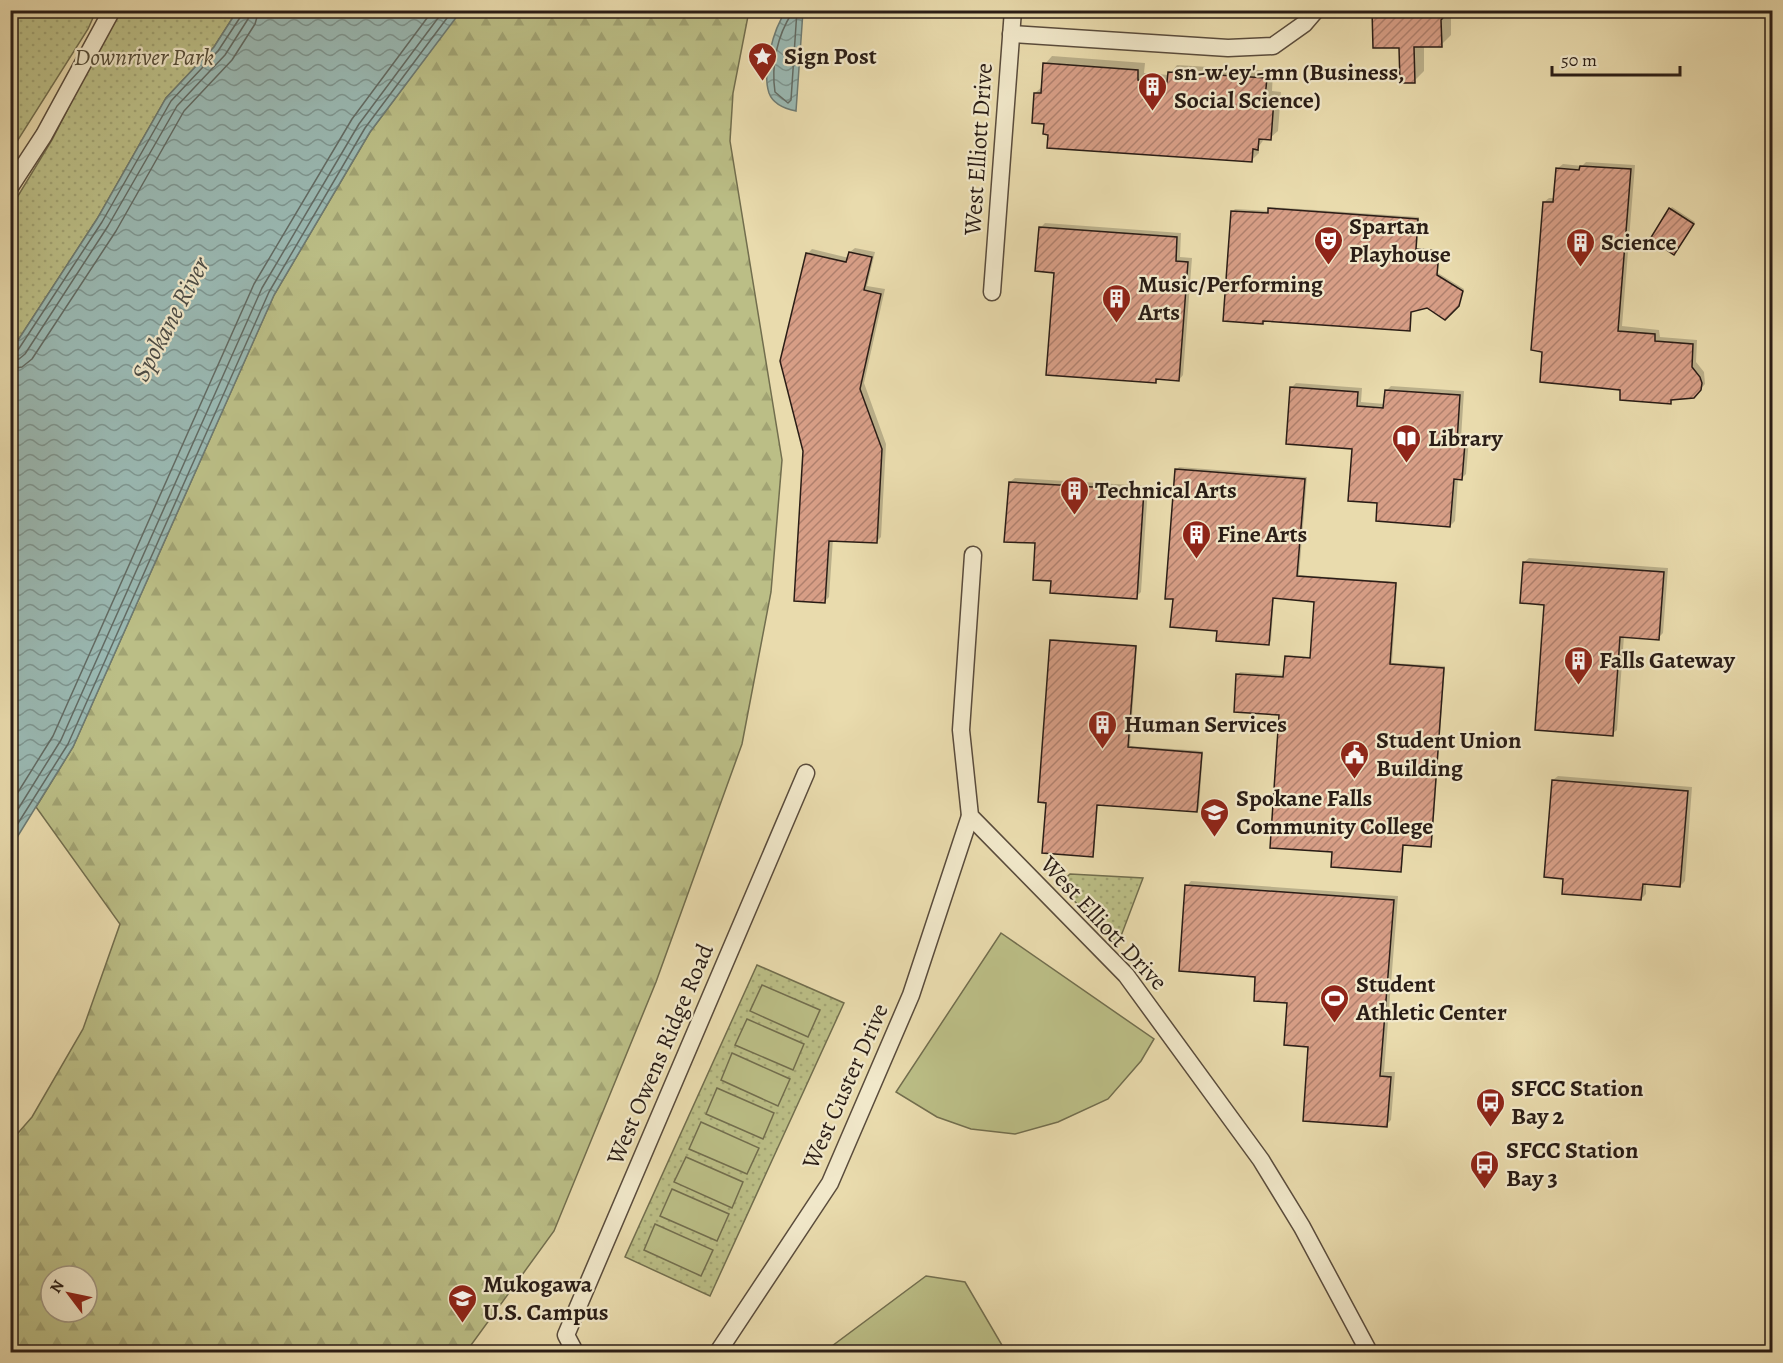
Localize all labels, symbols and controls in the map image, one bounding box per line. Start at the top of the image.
scale bar [1552,39,1680,77]
place icon: Sign Post [747,40,779,82]
place label: Sign Post [784,40,877,72]
park label: Downriver Park [74,41,214,73]
text: 50 m [1561,48,1597,72]
place label: sn-w'ey'-mn (Business, Social Science) [1174,56,1404,116]
street label: West Elliott Drive [956,62,1000,237]
building icon: sn-w'ey'-mn (Business, Social Science) [1137,70,1169,112]
place label: Spartan Playhouse [1349,210,1451,270]
theatre icon: Spartan Playhouse [1312,224,1344,266]
building icon: Science [1564,226,1596,268]
place label: Science [1601,226,1677,258]
water label: Spokane River [123,250,218,388]
place label: Music/Performing Arts [1137,268,1324,328]
building icon: Music/Performing Arts [1101,282,1133,324]
library icon: Library [1391,422,1423,464]
place label: Library [1428,422,1503,454]
building icon: Technical Arts [1058,474,1090,516]
place label: Technical Arts [1095,474,1237,506]
building icon: Fine Arts [1180,518,1212,560]
place label: Fine Arts [1217,518,1307,550]
building icon: Falls Gateway [1562,644,1594,686]
place label: Falls Gateway [1599,644,1736,676]
building icon: Human Services [1087,708,1119,750]
place label: Human Services [1124,708,1287,740]
place label: Student Union Building [1376,724,1522,784]
public building icon: Student Union Building [1339,738,1371,780]
place label: Spokane Falls Community College [1236,782,1433,842]
school or university icon: Spokane Falls Community College [1199,796,1231,838]
street label: West Elliott Drive [1033,848,1175,997]
street label: West Owens Ridge Road [599,939,721,1170]
place label: Student Athletic Center [1355,968,1507,1028]
sports icon: Student Athletic Center [1319,982,1351,1024]
street label: West Custer Drive [794,998,896,1175]
place label: SFCC Station Bay 2 [1511,1072,1644,1132]
bus stop icon: SFCC Station Bay 2 [1474,1086,1506,1128]
place label: SFCC Station Bay 3 [1506,1134,1639,1194]
bus stop icon: SFCC Station Bay 3 [1469,1148,1501,1190]
north arrow [39,1264,99,1324]
place label: Mukogawa U.S. Campus [483,1268,609,1328]
text: N [45,1276,70,1297]
school or university icon: Mukogawa U.S. Campus [446,1282,478,1324]

